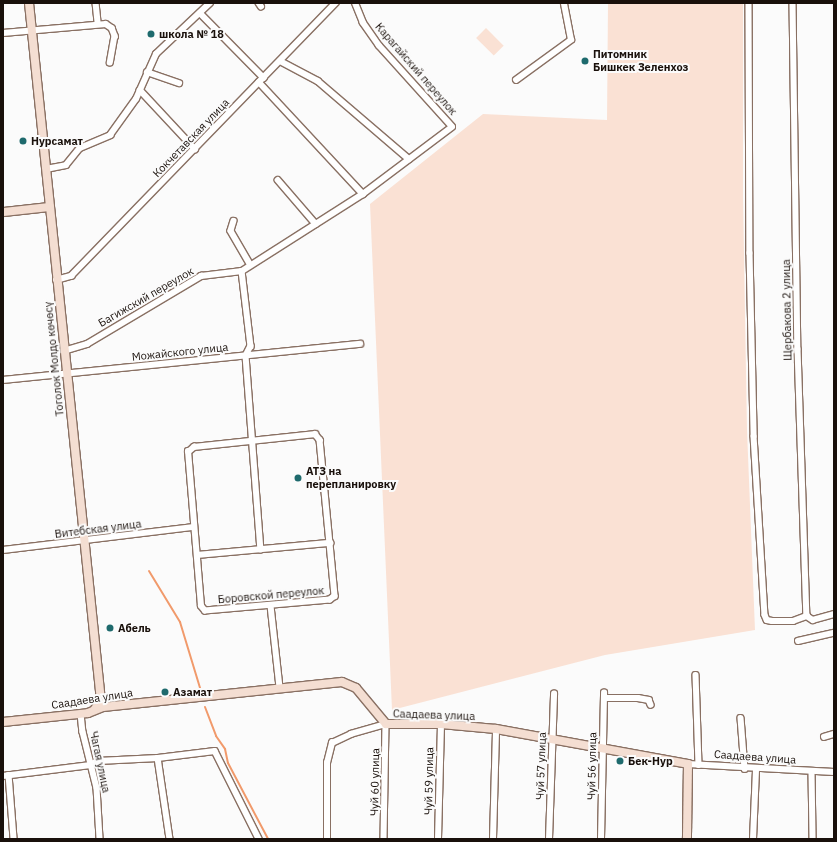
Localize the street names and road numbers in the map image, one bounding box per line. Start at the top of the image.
street label: Карагайский переулок [372,20,460,118]
street label: Кокчетавская улица [150,96,232,180]
street label: Щербакова 2 улица [780,259,794,361]
street label: Багижский переулок [96,264,196,330]
street label: Тоголок Молдо көчөсү [41,301,67,417]
street label: Можайского улица [131,340,229,364]
street label: Витебская улица [54,517,142,541]
street label: Боровской переулок [217,584,325,606]
street label: Саадаева улица [50,686,134,712]
street label: Саадаева улица [393,707,475,723]
street label: Чагая улица [87,730,113,794]
street label: Чуй 57 улица [533,732,549,800]
street label: Чуй 56 улица [585,732,599,800]
street label: Чуй 59 улица [422,747,436,815]
street label: Чуй 60 улица [368,748,382,816]
street label: Саадаева улица [713,748,797,766]

